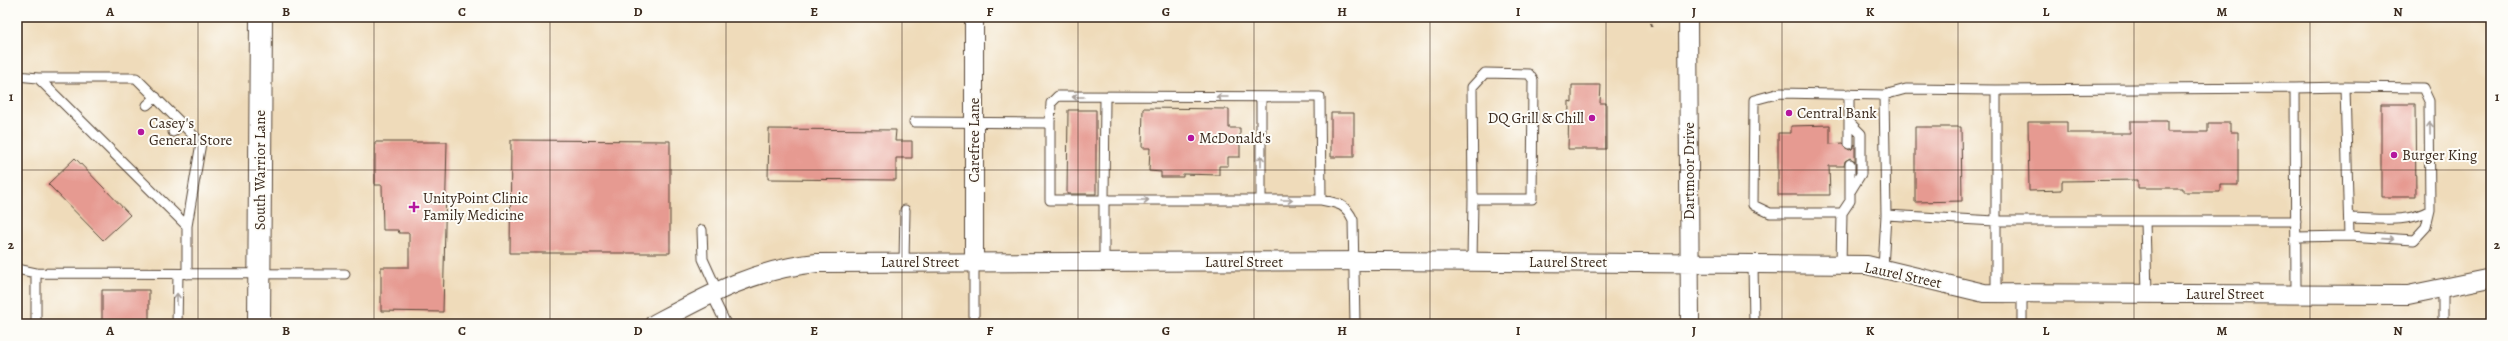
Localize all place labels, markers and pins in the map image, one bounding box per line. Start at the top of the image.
place label: Central Bank [1797,103,1877,123]
place label: DQ Grill & Chill [1488,108,1584,128]
marker: Central Bank [1784,108,1794,118]
place label: Casey's General Store [149,113,233,150]
marker: DQ Grill & Chill [1587,113,1597,123]
marker: Casey's General Store [136,127,146,137]
place label: McDonald's [1199,128,1271,148]
marker: McDonald's [1186,133,1196,143]
place label: Burger King [2402,145,2478,165]
marker: Burger King [2389,150,2399,160]
place label: UnityPoint Clinic Family Medicine [423,188,528,225]
marker: UnityPoint Clinic Family Medicine [408,201,420,213]

